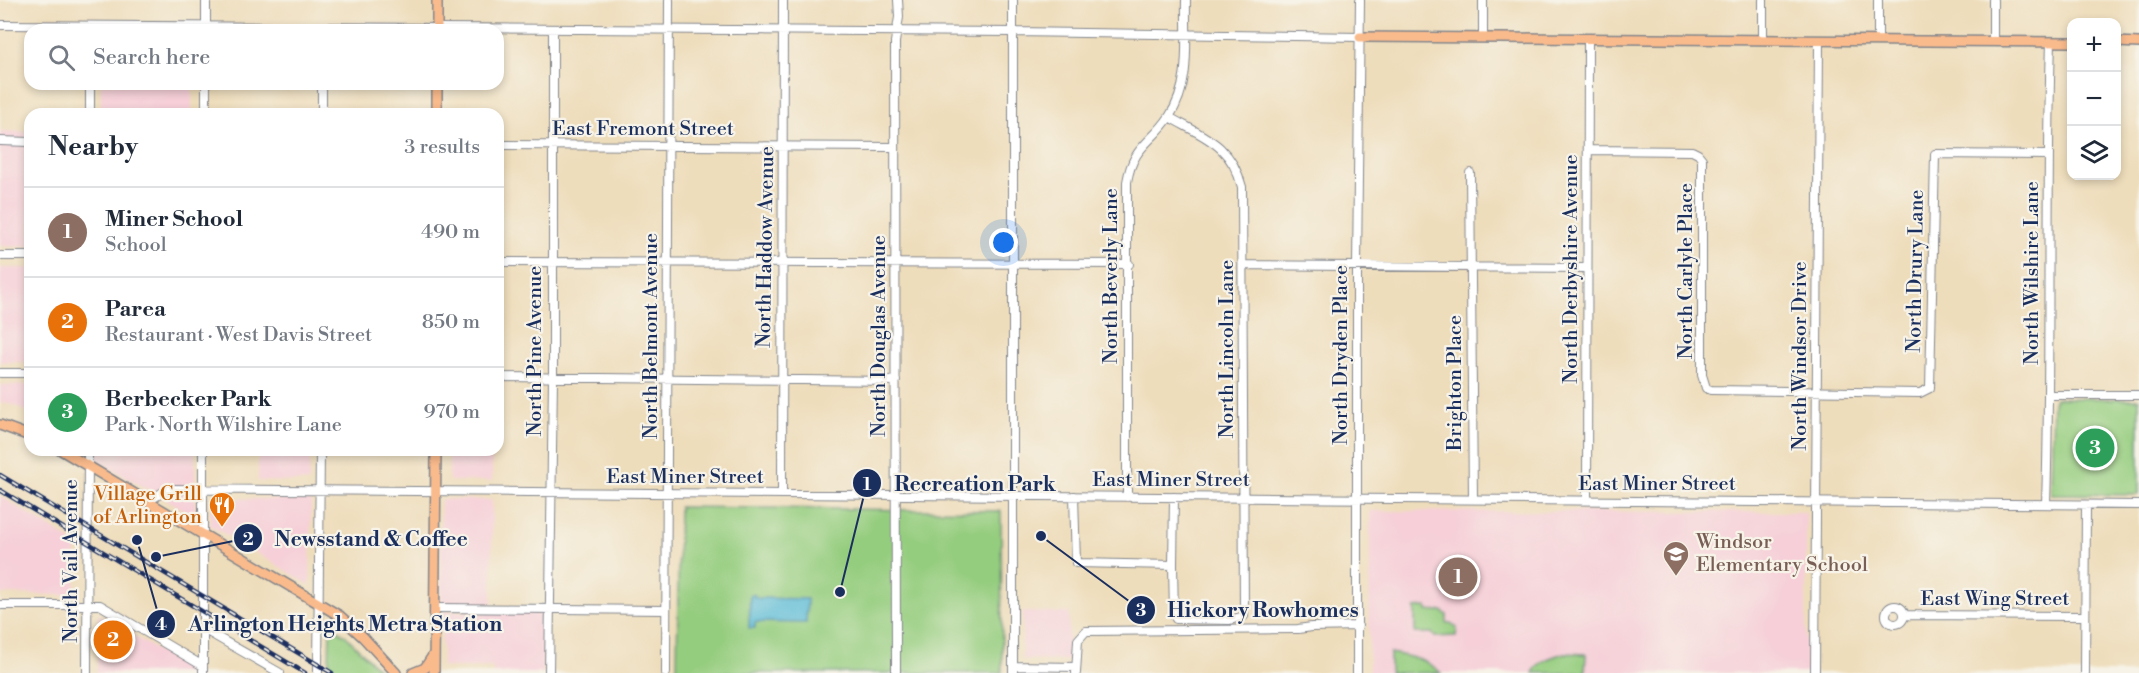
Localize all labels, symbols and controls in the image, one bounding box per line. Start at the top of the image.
map controls [2067,18,2121,180]
button: + [2067,18,2121,72]
search box [24,24,504,90]
icon: search [45,41,78,74]
text: Search here [93,44,210,71]
button: − [2067,72,2121,126]
street label: East Fremont Street [552,117,734,142]
button: layers [2067,126,2121,180]
text: Nearby [48,131,138,163]
text: 3 results [404,135,480,160]
street label: North Haddow Avenue [752,146,780,348]
street label: North Derbyshire Avenue [1559,154,1584,384]
street label: North Wilshire Lane [2020,181,2045,365]
street label: North Carlyle Place [1674,183,1699,359]
street label: North Beverly Lane [1099,188,1124,364]
street label: North Drury Lane [1902,189,1930,353]
text: Miner School [105,206,243,233]
text: 1 [63,220,72,245]
text: 490 m [421,220,480,245]
your location [989,228,1018,257]
text: School [105,233,167,258]
street label: North Belmont Avenue [639,233,664,439]
street label: North Douglas Avenue [867,235,892,437]
street label: North Lincoln Lane [1215,260,1240,438]
street label: North Windsor Drive [1788,261,1813,451]
street label: North Dryden Place [1329,265,1354,445]
street label: North Pine Avenue [523,266,548,436]
text: Parea [105,296,166,323]
text: 2 [61,310,74,335]
text: 850 m [422,310,480,335]
street label: Brighton Place [1443,315,1468,452]
text: Restaurant · West Davis Street [105,323,372,348]
text: Berbecker Park [105,386,271,413]
text: 3 [61,400,74,425]
text: 970 m [423,400,480,425]
text: Park · North Wilshire Lane [105,413,342,438]
pin: 3 [2076,426,2114,470]
callout: Recreation Park [852,464,1068,503]
street label: East Miner Street [606,465,764,490]
street label: East Miner Street [1092,468,1250,493]
text: Recreation Park [894,472,1057,498]
street label: East Miner Street [1578,472,1736,497]
text: 1 [863,473,872,496]
street label: North Vail Avenue [59,479,84,643]
place label: Village Grill of Arlington [93,482,202,530]
restaurant icon: Village Grill of Arlington [207,490,237,528]
callout: Newsstand & Coffee [233,519,480,558]
text: Newsstand & Coffee [274,527,468,553]
text: 2 [242,528,254,551]
place label: Windsor Elementary School [1695,530,1868,578]
school or university icon: Windsor Elementary School [1661,539,1691,577]
pin: 1 [1438,554,1478,600]
street label: East Wing Street [1921,587,2069,612]
callout: Hickory Rowhomes [1126,590,1371,629]
text: Hickory Rowhomes [1167,598,1359,624]
text: 3 [1136,599,1147,622]
callout: Arlington Heights Metra Station [146,604,514,643]
text: Arlington Heights Metra Station [187,612,502,638]
text: 4 [155,613,167,636]
pin: 2 [94,618,132,662]

